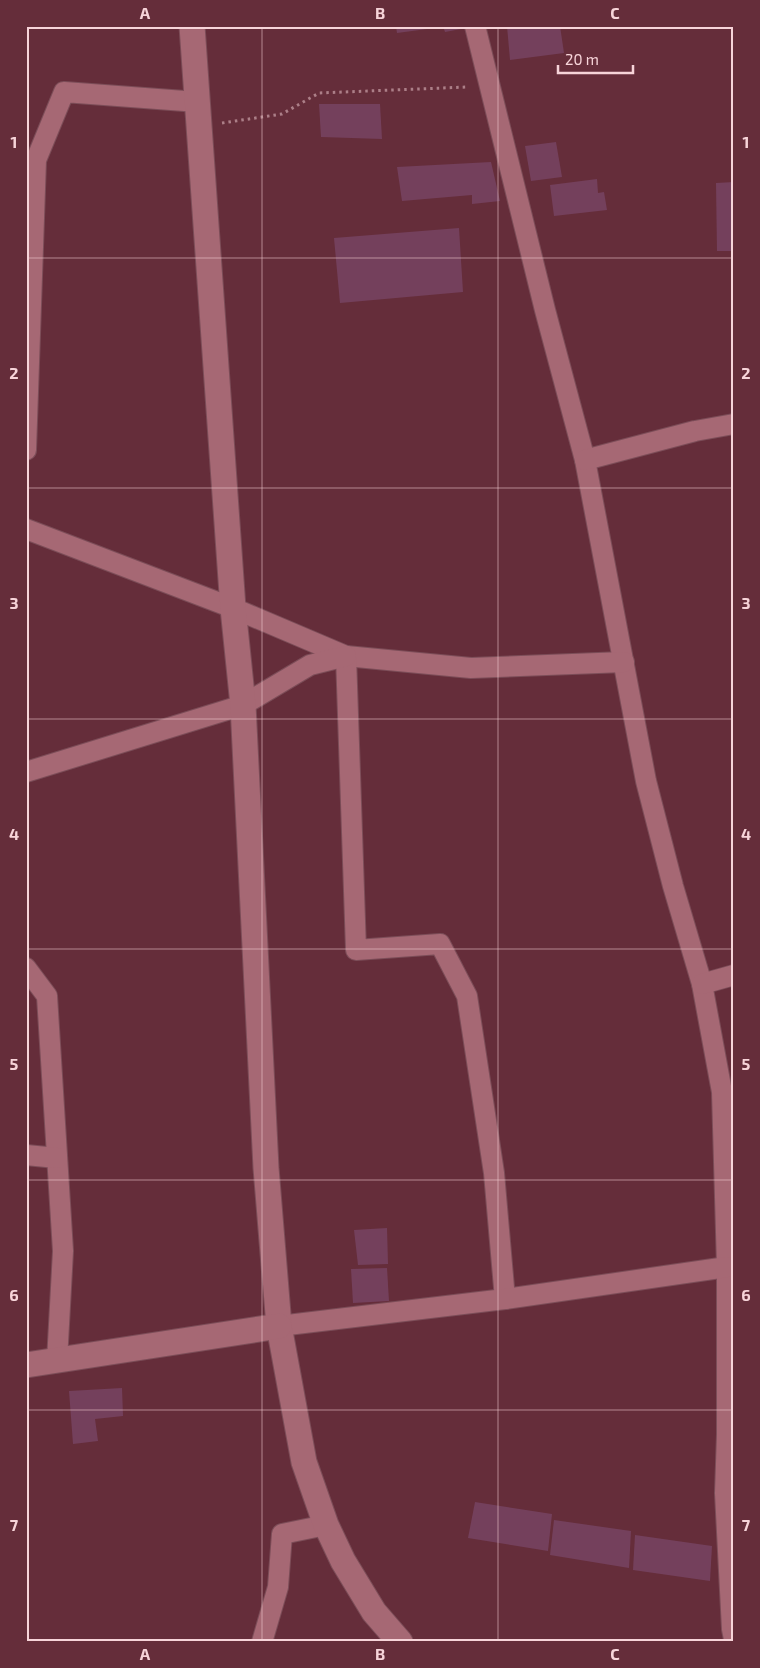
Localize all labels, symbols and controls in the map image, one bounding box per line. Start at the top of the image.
text: A [140,3,151,22]
text: B [375,3,385,22]
text: C [610,3,620,22]
scale bar [558,42,632,74]
text: 20 m [565,50,599,68]
text: 1 [11,132,17,151]
text: 1 [743,132,749,151]
text: 2 [9,363,19,382]
text: 2 [741,363,751,382]
text: 3 [9,593,19,612]
text: 3 [741,593,751,612]
text: 4 [9,824,19,843]
text: 4 [741,824,751,843]
text: 5 [10,1054,19,1073]
text: 5 [742,1054,751,1073]
text: 6 [9,1285,19,1304]
text: 6 [741,1285,751,1304]
text: 7 [10,1515,19,1534]
text: 7 [742,1515,751,1534]
text: A [140,1644,151,1663]
text: B [375,1644,385,1663]
text: C [610,1644,620,1663]

